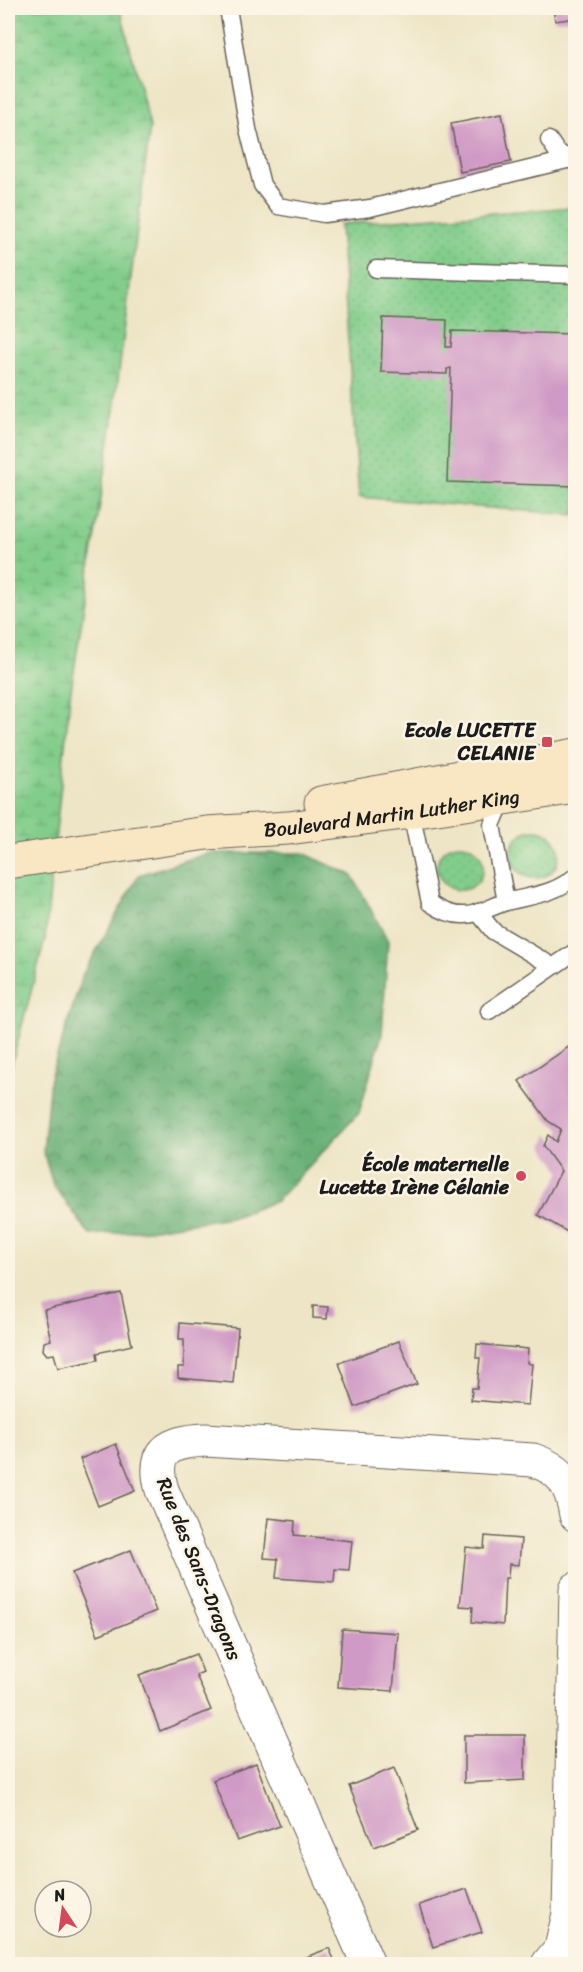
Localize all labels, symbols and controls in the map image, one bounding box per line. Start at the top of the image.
place label: Ecole LUCETTE CELANIE [404,713,537,771]
marker: Ecole LUCETTE CELANIE [540,735,554,749]
street label: Boulevard Martin Luther King [263,778,522,847]
place label: École maternelle Lucette Irène Célanie [320,1147,510,1205]
marker: École maternelle Lucette Irène Célanie [514,1169,528,1183]
street label: Rue des Sans-Dragons [146,1472,252,1667]
north arrow [33,1879,93,1939]
text: N [50,1879,69,1910]

